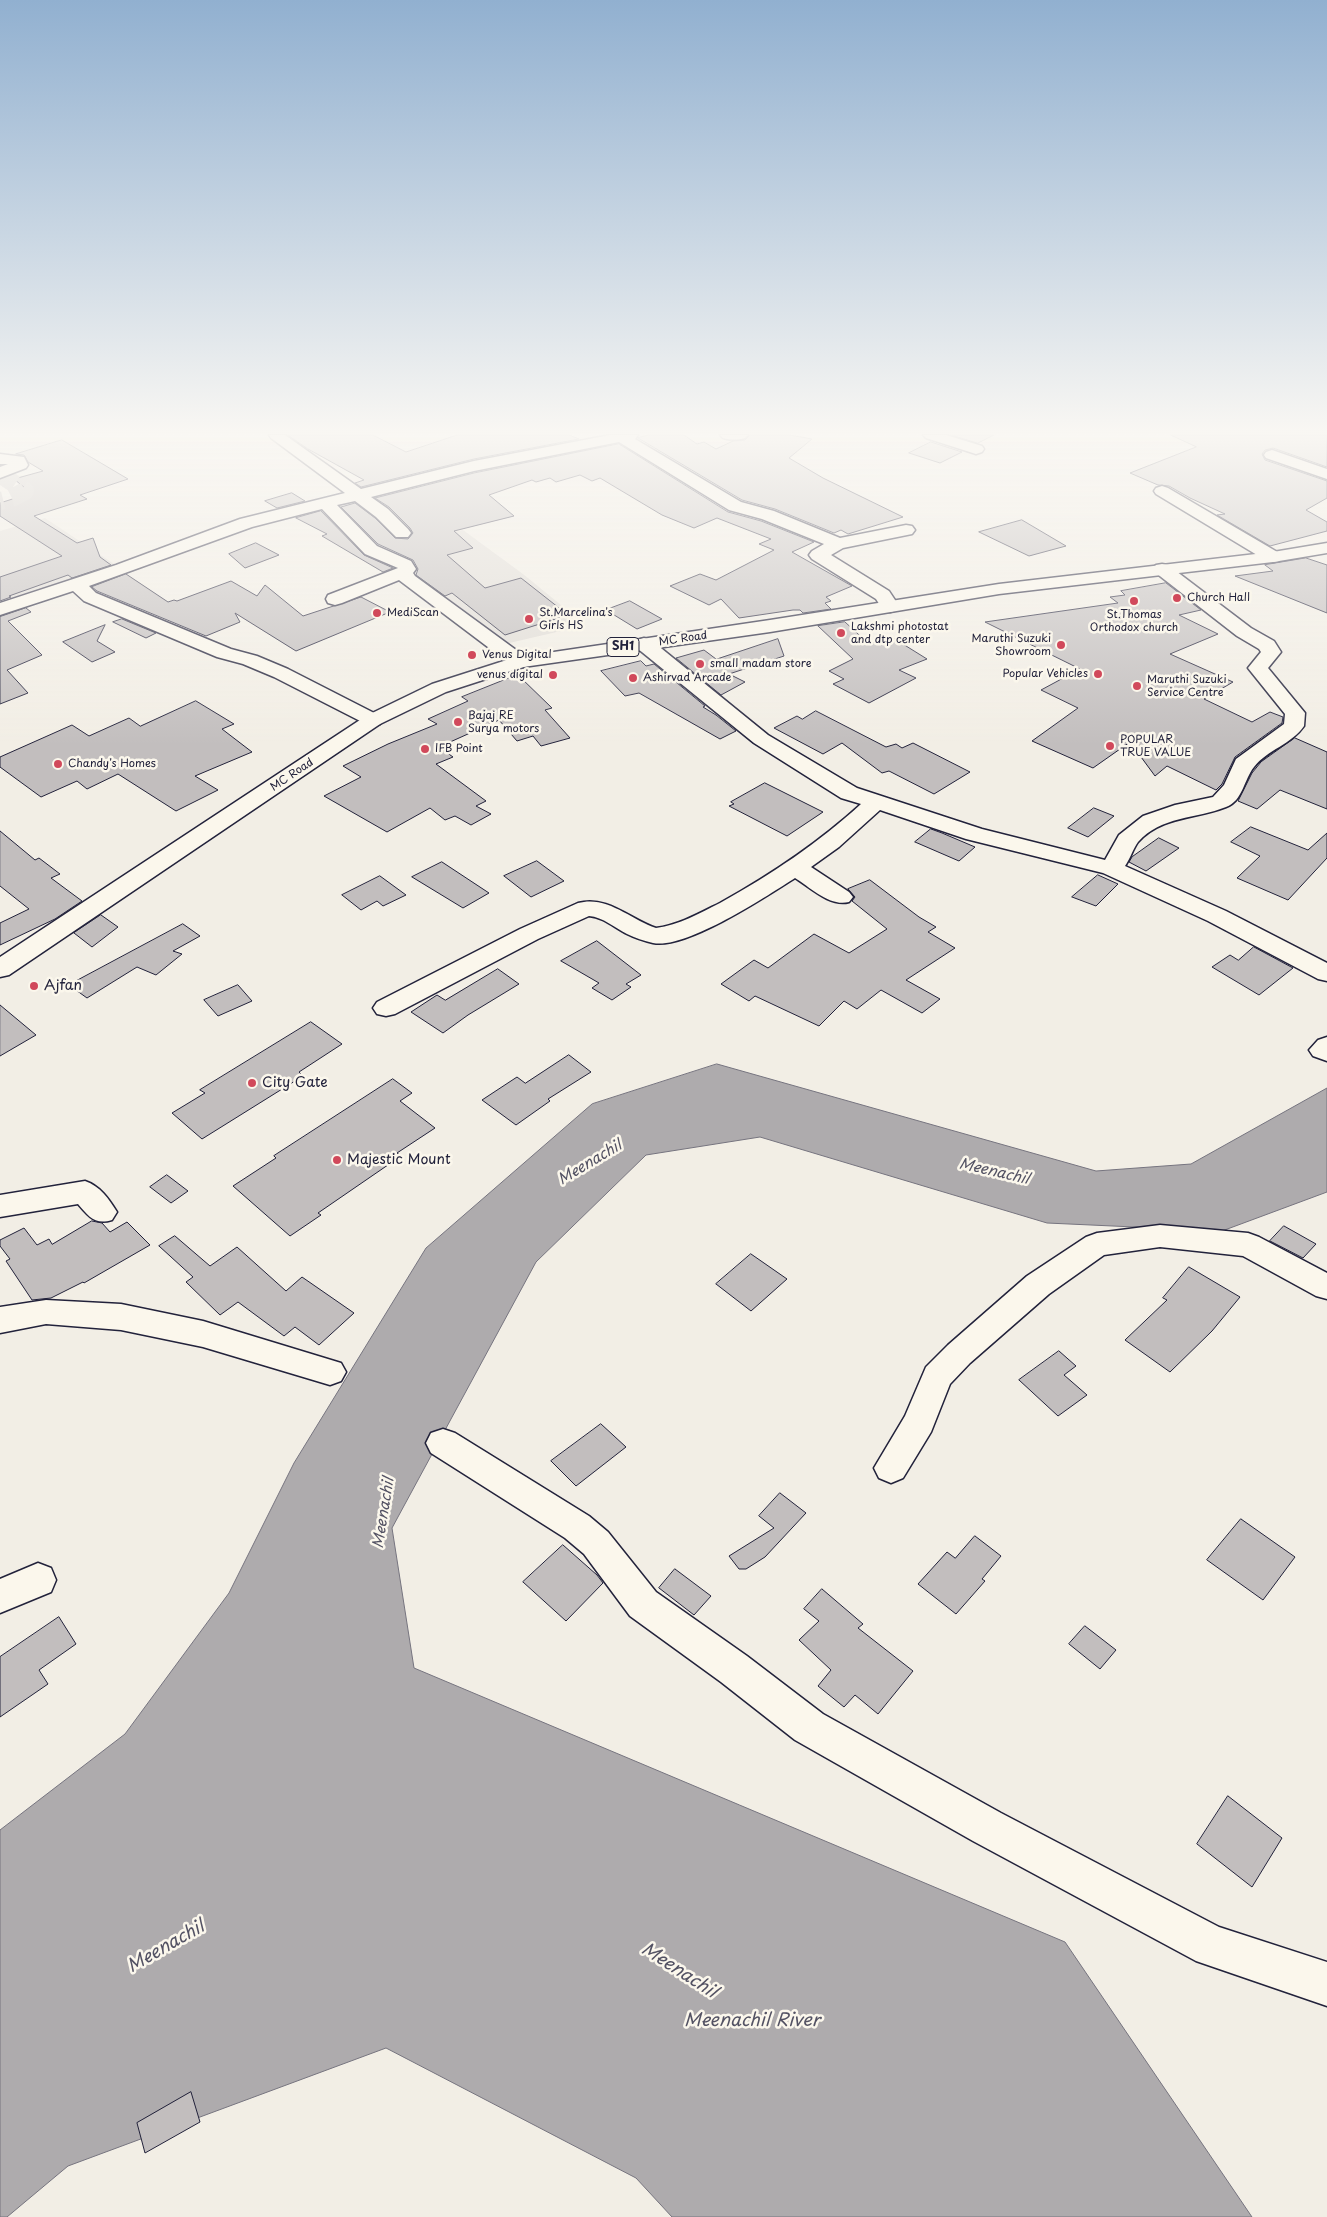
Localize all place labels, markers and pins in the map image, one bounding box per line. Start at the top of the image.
place label: Church Hall [1187,591,1250,605]
marker: Church Hall [1171,592,1183,604]
marker: St.Thomas Orthodox church [1128,595,1140,607]
place label: MediScan [387,606,439,620]
place label: St.Marcelina's Girls HS [539,606,613,632]
marker: MediScan [371,607,383,619]
place label: St.Thomas Orthodox church [1090,608,1178,634]
marker: St.Marcelina's Girls HS [523,613,535,625]
place label: Lakshmi photostat and dtp center [851,620,949,646]
marker: Lakshmi photostat and dtp center [835,627,847,639]
place label: Maruthi Suzuki Showroom [971,632,1051,658]
marker: Maruthi Suzuki Showroom [1055,639,1067,651]
place label: Venus Digital [482,648,552,662]
marker: Venus Digital [466,649,478,661]
place label: small madam store [710,657,812,671]
marker: small madam store [694,658,706,670]
place label: Popular Vehicles [1002,667,1088,681]
place label: venus digital [477,668,543,682]
marker: Popular Vehicles [1092,668,1104,680]
marker: venus digital [547,669,559,681]
place label: Ashirvad Arcade [643,671,731,685]
marker: Ashirvad Arcade [627,672,639,684]
place label: Maruthi Suzuki Service Centre [1147,673,1227,699]
marker: Maruthi Suzuki Service Centre [1131,680,1143,692]
place label: Bajaj RE Surya motors [468,709,539,735]
marker: Bajaj RE Surya motors [452,716,464,728]
place label: POPULAR TRUE VALUE [1120,733,1191,759]
marker: POPULAR TRUE VALUE [1104,740,1116,752]
place label: IFB Point [435,742,483,756]
marker: IFB Point [419,743,431,755]
place label: Chandy's Homes [68,757,156,771]
marker: Chandy's Homes [52,758,64,770]
place label: Ajfan [44,978,82,994]
marker: Ajfan [28,980,40,992]
place label: City Gate [262,1075,328,1091]
marker: City Gate [246,1077,258,1089]
place label: Majestic Mount [347,1152,451,1168]
marker: Majestic Mount [331,1154,343,1166]

